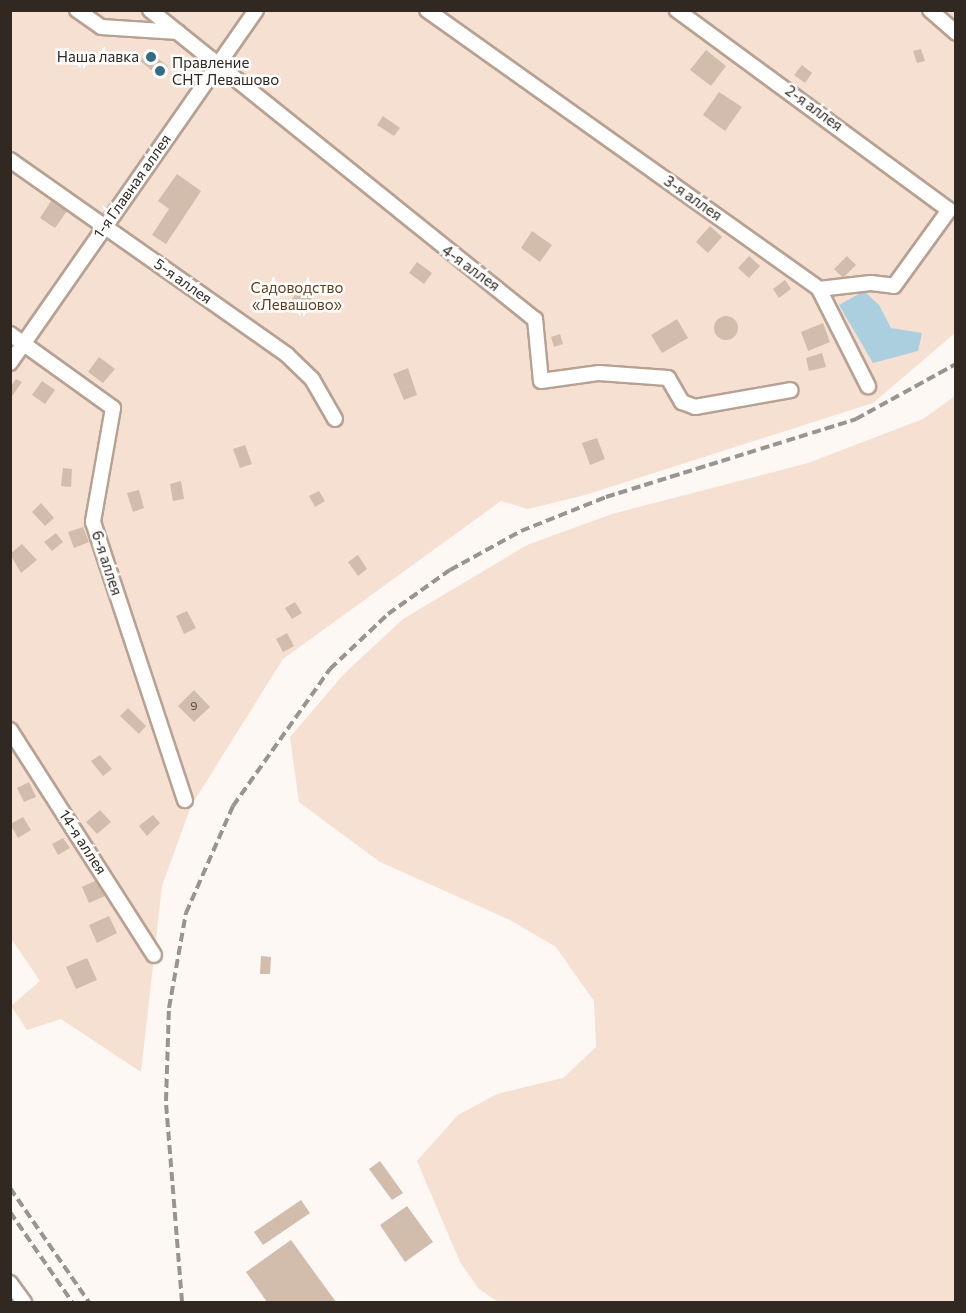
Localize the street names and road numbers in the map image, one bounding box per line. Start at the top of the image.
street label: 2-я аллея [782,81,846,135]
street label: 1-я Главная аллея [89,131,175,241]
street label: 3-я аллея [661,172,725,224]
street label: 4-я аллея [439,241,503,295]
street label: 5-я аллея [151,255,215,307]
street label: 6-я аллея [88,528,126,598]
street label: 14-я аллея [55,806,111,878]

